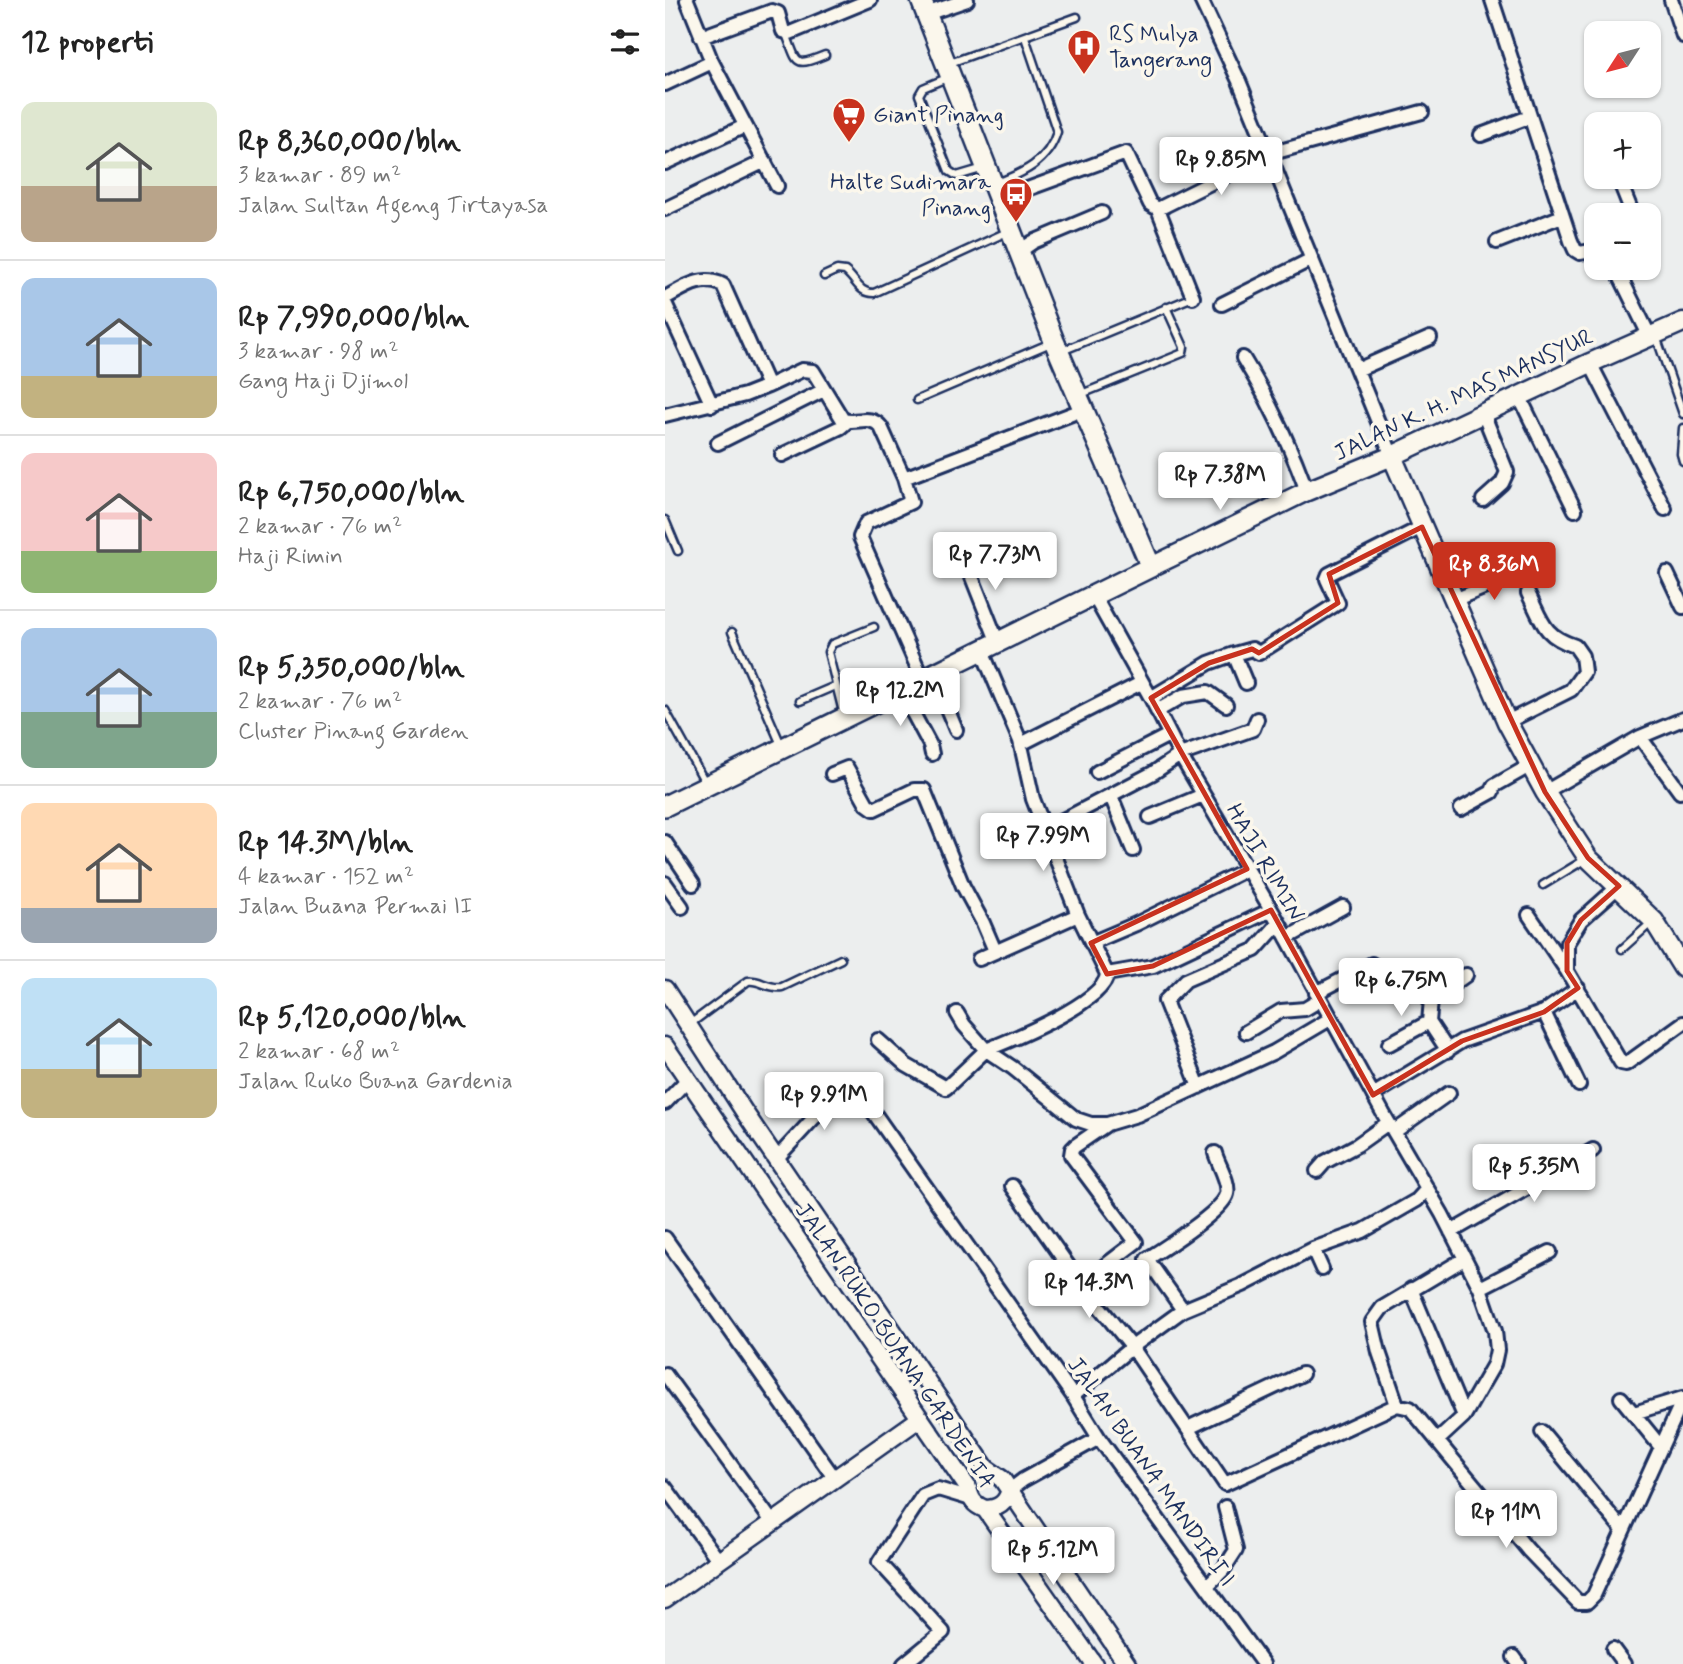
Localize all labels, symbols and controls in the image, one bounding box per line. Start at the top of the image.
place label: RS Mulya Tangerang [1109,20,1212,78]
north arrow [1584,21,1661,98]
map controls [1584,21,1661,280]
text: 12 properti [21,23,153,62]
icon: filters [606,23,644,61]
hospital icon: RS Mulya Tangerang [1065,27,1103,76]
supermarket icon: Giant Pinang [830,95,868,144]
place label: Giant Pinang [873,101,1004,131]
button: + [1584,112,1661,189]
text: Rp 8,360,000/bln [238,122,461,161]
icon: home [77,130,161,214]
pin: Rp 9.85M [1149,138,1293,197]
text: Rp 9.85M [1175,145,1267,175]
text: 3 kamar · 89 m² [238,161,401,191]
place label: Halte Sudimara Pinang [830,168,991,224]
bus stop icon: Halte Sudimara Pinang [997,175,1035,224]
text: Jalan Sultan Ageng Tirtayasa [238,191,548,221]
button: − [1584,203,1661,280]
text: Rp 7,990,000/bln [238,298,469,337]
icon: home [77,306,161,390]
street label: JALAN K. H. MAS MANSYUR [1329,322,1598,469]
text: 3 kamar · 98 m² [238,337,399,367]
text: Gang Haji Djimol [238,367,408,397]
pin: Rp 7.38M [1148,452,1292,512]
text: Rp 7.38M [1174,460,1266,490]
text: Rp 6,750,000/bln [238,473,464,512]
icon: home [77,481,161,565]
text: 2 kamar · 76 m² [238,512,402,542]
pin: Rp 7.73M [923,532,1067,592]
text: Rp 7.73M [949,540,1041,570]
text: Haji Rimin [238,542,343,572]
pin: Rp 8.36M [1422,542,1566,602]
text: Rp 8.36M [1449,550,1539,580]
text: Rp 5,350,000/bln [238,648,464,687]
icon: home [77,656,161,740]
pin: Rp 12.2M [828,668,972,728]
text: Rp 12.2M [856,676,944,706]
text: 2 kamar · 76 m² [238,687,402,717]
text: Cluster Pinang Garden [238,717,469,747]
street label: HAJI RIMIN [1218,798,1310,928]
pin: Rp 7.99M [971,814,1115,873]
text: Rp 7.99M [996,821,1090,851]
text: Rp 14.3M/bln [238,823,413,862]
icon: home [77,831,161,915]
text: 4 kamar · 152 m² [238,862,414,892]
text: Jalan Buana Permai II [238,892,472,922]
pin: Rp 6.75M [1329,958,1473,1018]
text: Rp 6.75M [1355,966,1447,996]
text: Rp 5,120,000/bln [238,998,466,1037]
icon: home [77,1006,161,1090]
text: 2 kamar · 68 m² [238,1037,400,1067]
text: Jalan Ruko Buana Gardenia [238,1067,513,1097]
pin: Rp 9.91M [752,1072,896,1132]
text: Rp 9.91M [780,1080,868,1110]
pin: Rp 5.35M [1462,1144,1606,1204]
text: Rp 5.35M [1488,1152,1580,1182]
street label: JALAN RUKO BUANA GARDENIA [787,1197,1001,1495]
pin: Rp 14.3M [1017,1260,1161,1320]
text: Rp 14.3M [1044,1268,1134,1298]
street label: JALAN BUANA MANDIRI I [1060,1351,1241,1593]
pin: Rp 11M [1449,1490,1563,1550]
text: Rp 11M [1471,1498,1541,1528]
pin: Rp 5.12M [981,1528,1125,1587]
text: Rp 5.12M [1008,1535,1098,1565]

